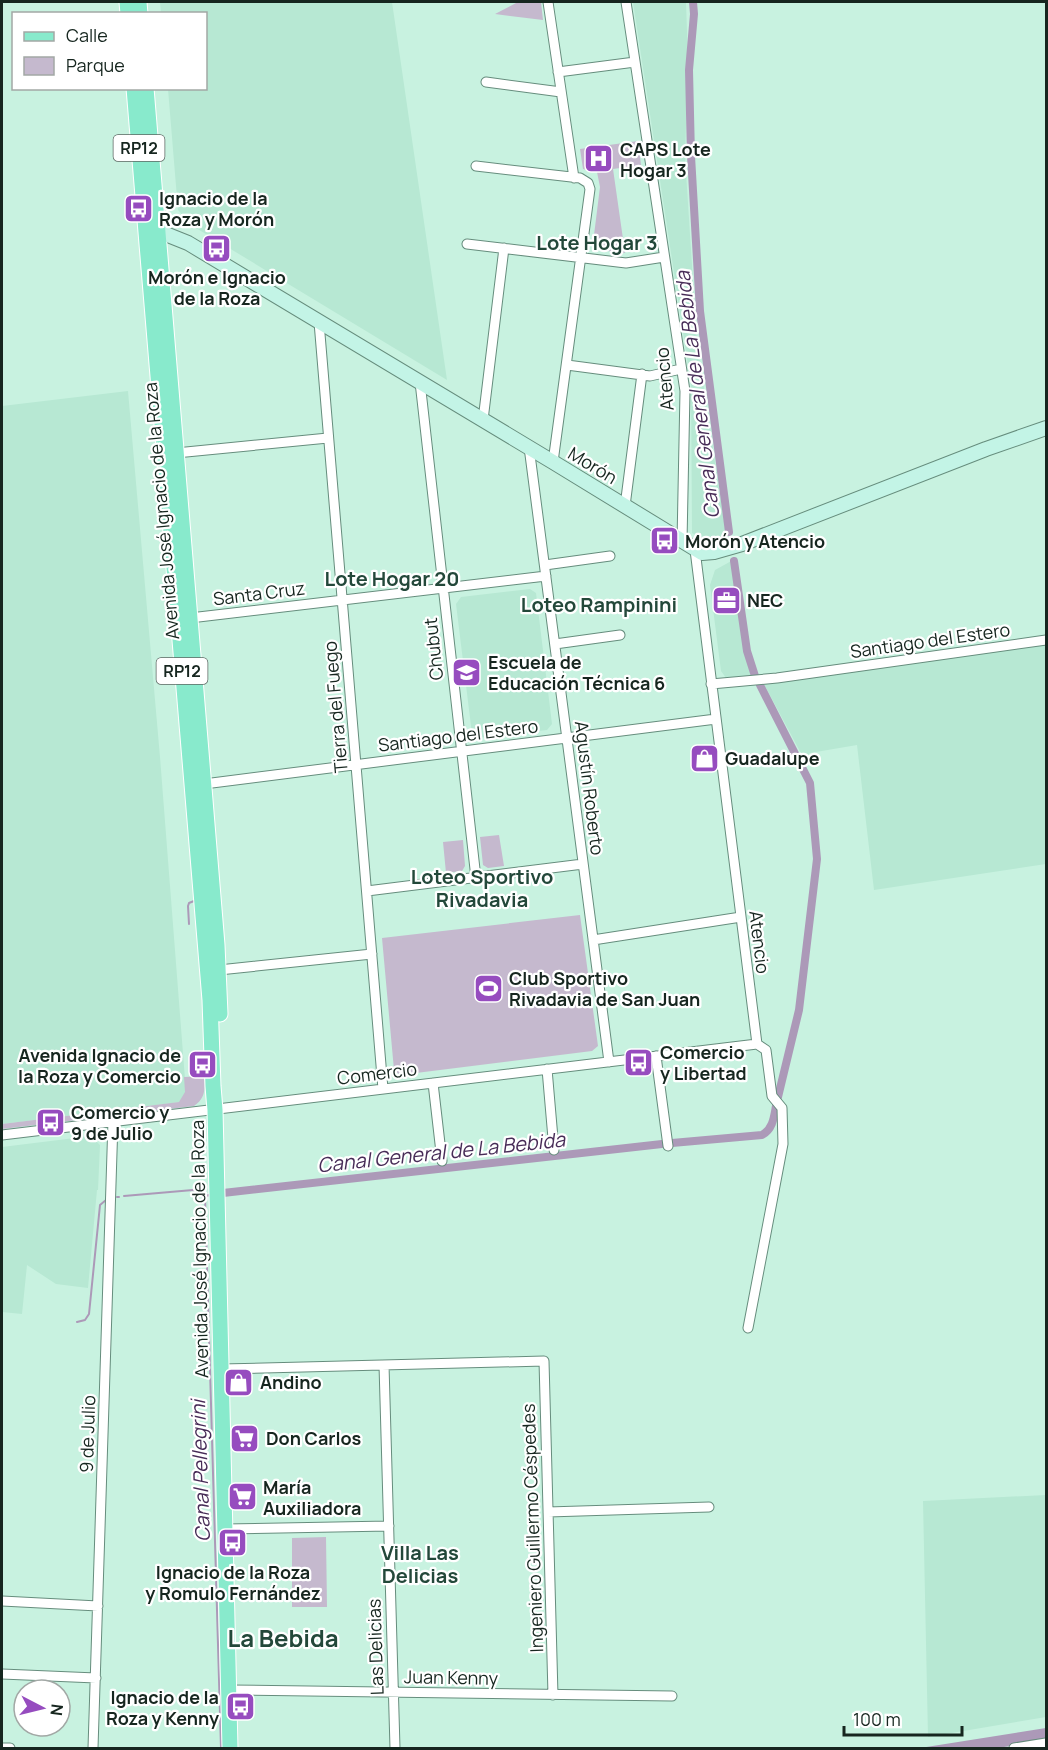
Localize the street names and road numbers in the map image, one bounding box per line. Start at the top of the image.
road number: RP12 [114,135,164,161]
street label: Atencio [649,346,679,412]
street label: Avenida José Ignacio de la Roza [138,381,184,641]
street label: Morón [564,441,622,489]
street label: Santa Cruz [212,575,306,611]
street label: Chubut [418,617,448,681]
street label: Santiago del Estero [849,617,1011,663]
street label: Tierra del Fuego [317,640,353,774]
road number: RP12 [156,658,207,684]
street label: Santiago del Estero [377,713,539,757]
street label: Agustín Roberto [570,720,610,856]
street label: Atencio [744,909,776,975]
street label: Comercio [336,1056,418,1090]
street label: Avenida José Ignacio de la Roza [185,1120,213,1378]
street label: 9 de Julio [74,1395,100,1473]
street label: Ingeniero Guillermo Céspedes [516,1403,548,1653]
street label: Las Delicias [361,1598,389,1696]
street label: Juan Kenny [404,1664,499,1690]

